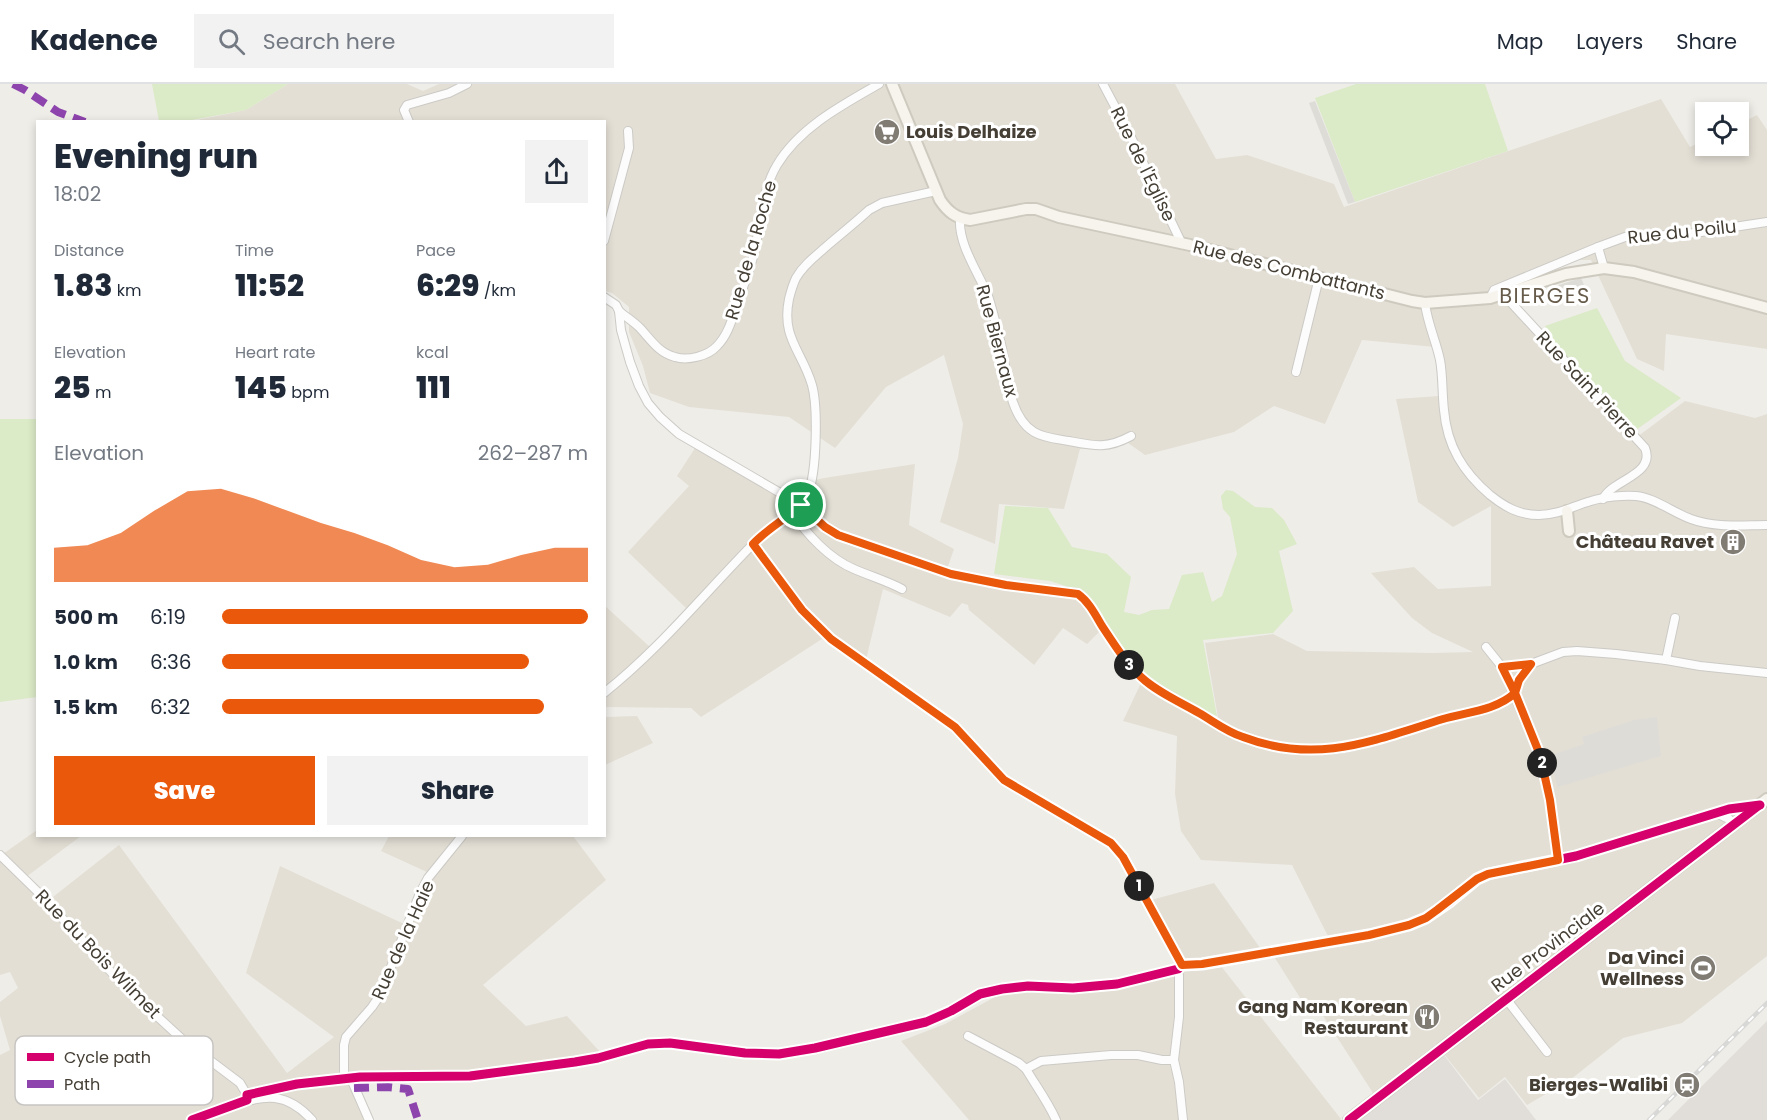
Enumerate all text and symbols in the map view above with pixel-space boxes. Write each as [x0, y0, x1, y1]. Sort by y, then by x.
search box [194, 14, 614, 68]
text: Kadence [30, 21, 158, 60]
icon: search [215, 25, 248, 58]
text: Search here [263, 26, 395, 57]
text: Map [1497, 27, 1543, 56]
text: Layers [1576, 27, 1643, 56]
text: Share [1676, 27, 1737, 56]
street label: Rue de l'Eglise [1105, 102, 1182, 225]
map controls [1695, 102, 1749, 156]
button: locate [1695, 102, 1749, 156]
supermarket icon: Louis Delhaize [872, 117, 902, 147]
place label: Louis Delhaize [906, 119, 1037, 144]
text: Evening run [54, 133, 258, 180]
button: share [525, 140, 588, 203]
street label: Rue de la Roche [719, 177, 782, 323]
text: 18:02 [54, 180, 101, 208]
street label: Rue du Poilu [1626, 213, 1738, 250]
street label: Rue des Combattants [1191, 234, 1388, 305]
text: Distance [54, 239, 124, 262]
text: Time [235, 239, 274, 262]
text: Pace [416, 239, 456, 262]
text: 1.83 [54, 264, 113, 307]
text: 11:52 [235, 264, 304, 307]
text: 6:29 [416, 264, 479, 307]
text: km [113, 279, 142, 302]
text: /km [479, 279, 516, 302]
district label: BIERGES [1499, 281, 1591, 310]
street label: Rue Biernaux [970, 282, 1025, 400]
street label: Rue Saint Pierre [1531, 325, 1644, 444]
text: Elevation [54, 341, 126, 364]
text: Heart rate [235, 341, 315, 364]
text: kcal [416, 341, 449, 364]
text: 25 [54, 366, 91, 409]
text: 145 [235, 366, 287, 409]
text: 111 [416, 366, 451, 409]
text: m [91, 381, 112, 404]
text: bpm [287, 381, 329, 404]
text: Elevation [54, 439, 144, 467]
text: 262–287 m [478, 439, 588, 467]
pin [775, 479, 826, 530]
icon: arrive [784, 488, 817, 521]
building icon: Château Ravet [1718, 527, 1748, 557]
place label: Château Ravet [1576, 529, 1714, 554]
text: 500 m [54, 603, 119, 631]
text: 6:19 [150, 603, 186, 631]
text: 1.0 km [54, 648, 118, 676]
text: 6:36 [150, 648, 191, 676]
pin: 3 [1114, 650, 1144, 680]
text: 3 [1124, 653, 1134, 676]
text: 1.5 km [54, 693, 118, 721]
text: 6:32 [150, 693, 190, 721]
pin: 2 [1527, 748, 1557, 778]
text: 2 [1537, 751, 1547, 774]
button: Save [54, 756, 315, 825]
button: Share [327, 756, 588, 825]
pin: 1 [1124, 871, 1154, 901]
text: 1 [1136, 874, 1142, 897]
street label: Rue de la Haie [365, 876, 440, 1003]
street label: Rue du Bois Wilmet [30, 884, 167, 1024]
street label: Rue Provinciale [1486, 896, 1610, 998]
place label: Da Vinci Wellness [1600, 945, 1684, 991]
sports icon: Da Vinci Wellness [1688, 953, 1718, 983]
place label: Gang Nam Korean Restaurant [1238, 994, 1408, 1040]
restaurant icon: Gang Nam Korean Restaurant [1412, 1002, 1442, 1032]
legend [15, 1036, 213, 1105]
text: Cycle path [64, 1046, 151, 1069]
station icon: Bierges-Walibi [1672, 1070, 1702, 1100]
place label: Bierges-Walibi [1529, 1072, 1668, 1097]
text: Path [64, 1073, 100, 1096]

